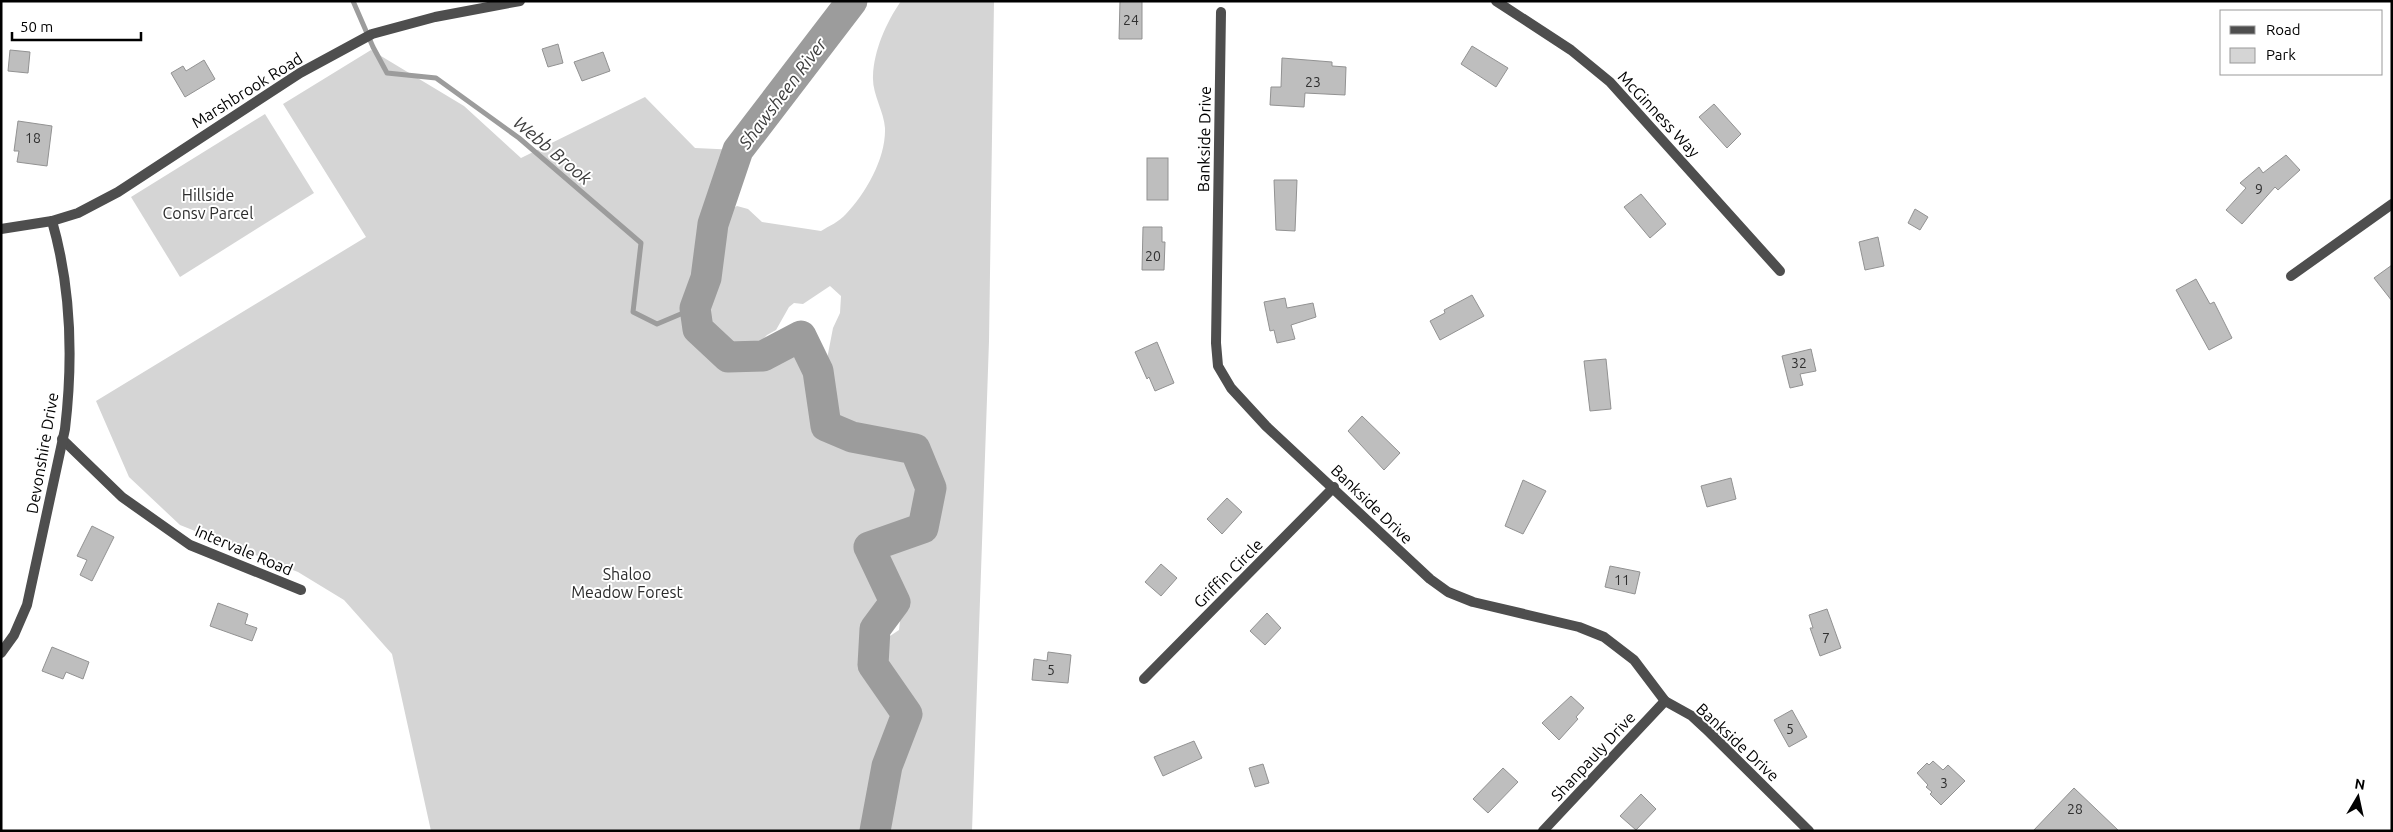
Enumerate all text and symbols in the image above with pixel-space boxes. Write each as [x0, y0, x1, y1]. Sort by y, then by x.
scale bar [12, 10, 141, 42]
legend [2220, 10, 2383, 75]
house number: 24 [1123, 12, 1139, 28]
text: 50 m [20, 18, 53, 35]
text: Road [2266, 21, 2301, 38]
water label: Shawsheen River [733, 33, 831, 153]
text: Park [2266, 46, 2296, 63]
street label: Marshbrook Road [188, 49, 306, 131]
street label: McGinness Way [1615, 67, 1704, 161]
house number: 23 [1305, 74, 1321, 90]
street label: Bankside Drive [1194, 86, 1214, 192]
water label: Webb Brook [510, 112, 597, 189]
house number: 18 [25, 130, 41, 146]
house number: 9 [2255, 181, 2263, 197]
park label: Hillside Consv Parcel [163, 186, 253, 222]
house number: 20 [1145, 248, 1161, 264]
house number: 32 [1791, 355, 1807, 371]
street label: Devonshire Drive [22, 391, 62, 515]
street label: Bankside Drive [1328, 461, 1416, 547]
street label: Intervale Road [192, 521, 296, 579]
street label: Griffin Circle [1190, 535, 1266, 611]
park label: Shaloo Meadow Forest [571, 565, 684, 601]
house number: 11 [1614, 572, 1630, 588]
house number: 7 [1822, 630, 1830, 646]
house number: 5 [1047, 662, 1055, 678]
street label: Bankside Drive [1693, 699, 1783, 785]
street label: Shanpauly Drive [1547, 708, 1639, 804]
house number: 5 [1786, 721, 1794, 737]
north arrow [2333, 772, 2383, 822]
house number: 3 [1940, 775, 1948, 791]
text: N [2354, 775, 2366, 793]
house number: 28 [2067, 801, 2083, 817]

